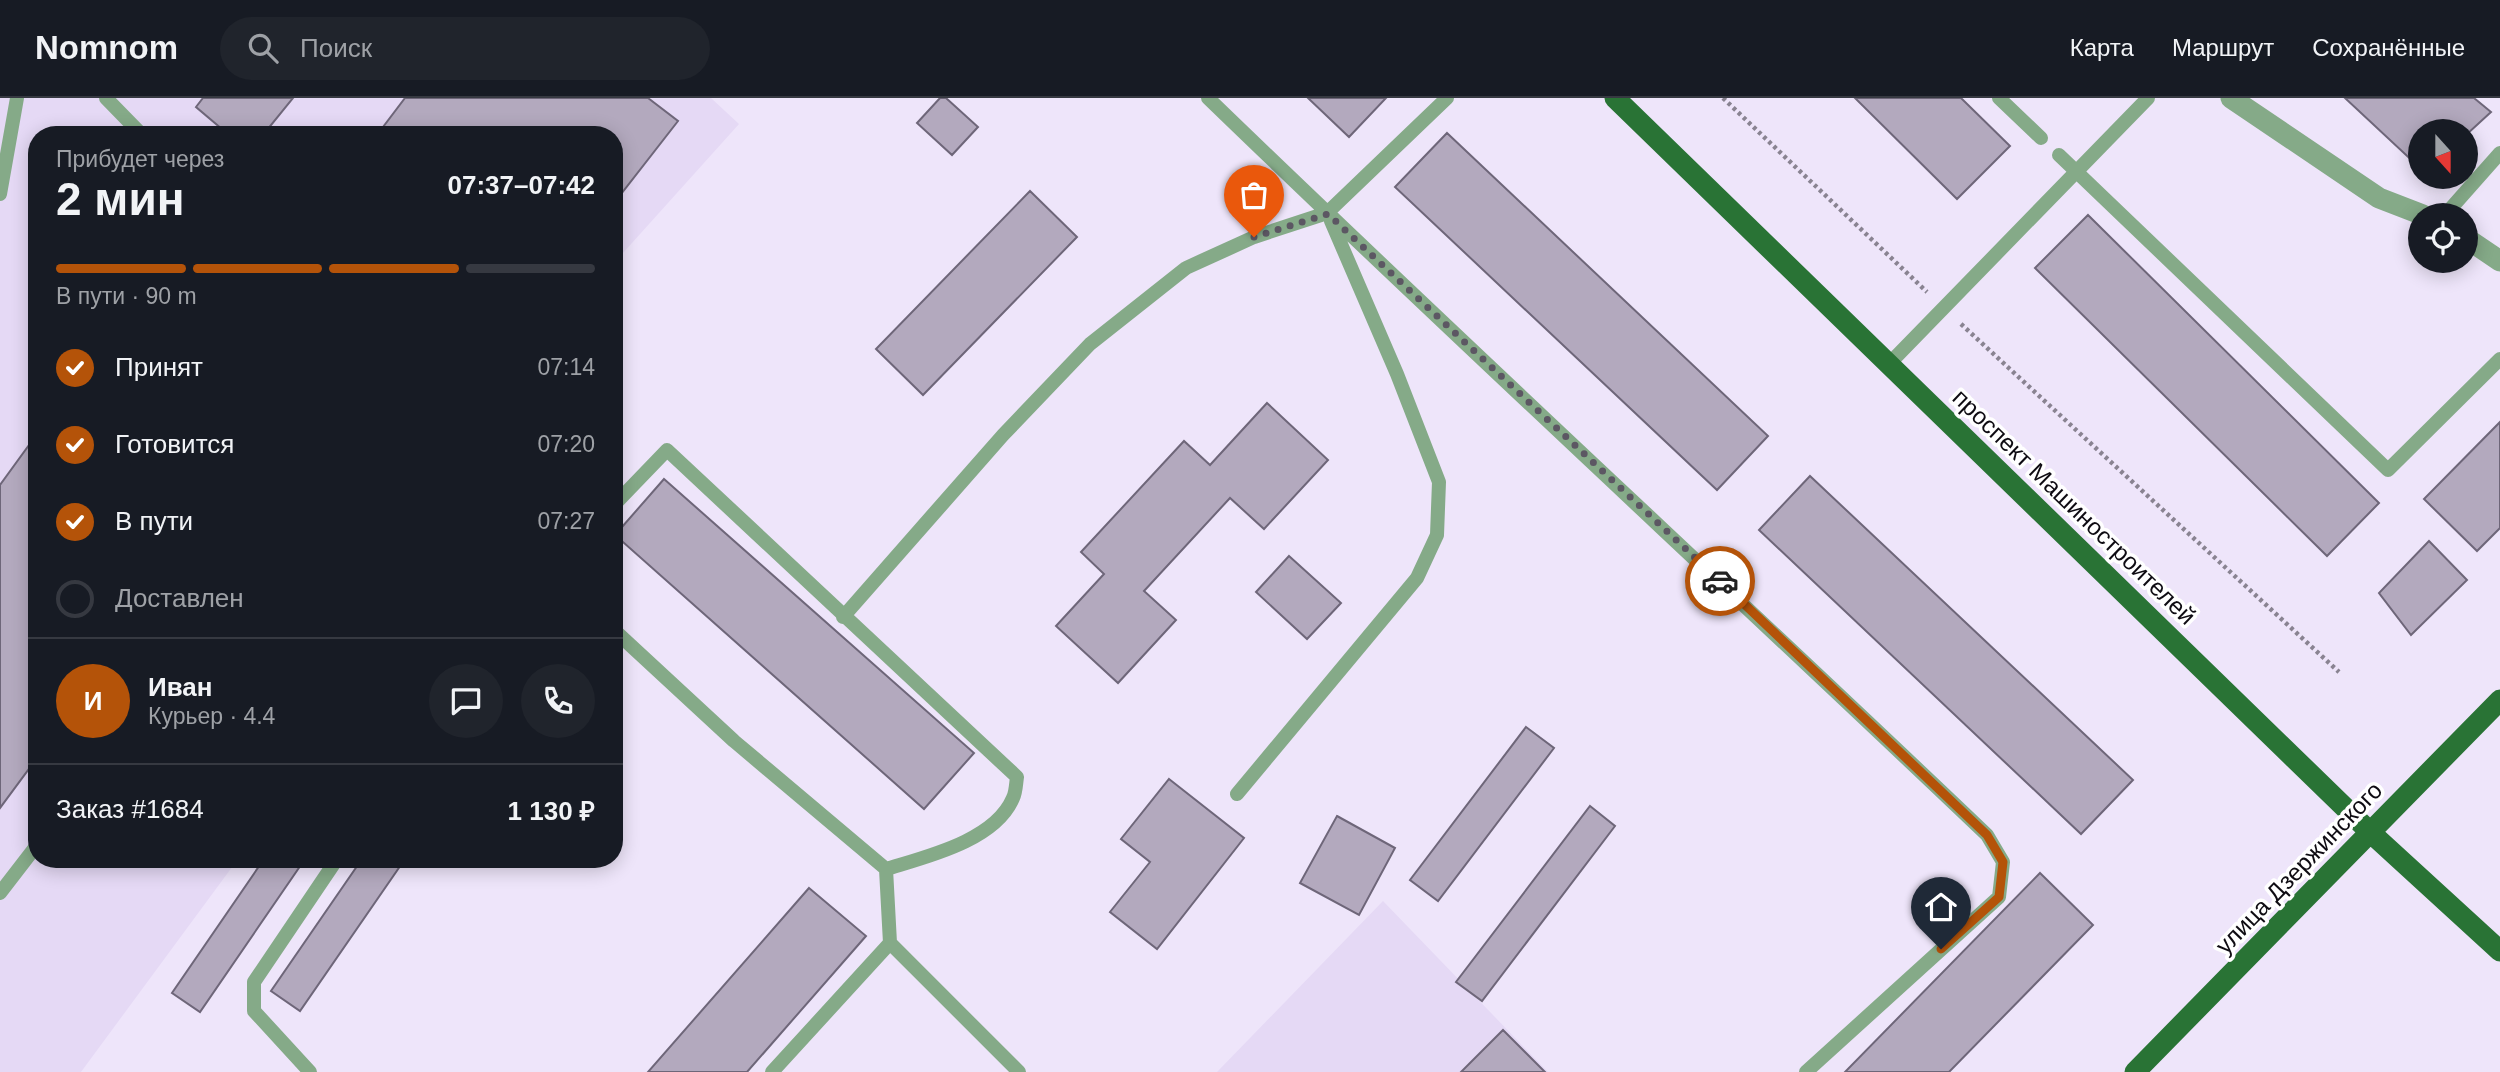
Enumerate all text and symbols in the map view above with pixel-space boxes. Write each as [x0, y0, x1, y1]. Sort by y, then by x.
search box [220, 17, 710, 80]
text: Nomnom [35, 29, 178, 66]
icon: search [244, 29, 282, 67]
text: Поиск [300, 33, 372, 63]
text: Карта [2070, 34, 2134, 61]
text: Маршрут [2172, 34, 2274, 61]
text: Сохранённые [2312, 34, 2465, 61]
north arrow [2408, 119, 2478, 189]
map controls [2408, 119, 2478, 273]
text: Прибудет через [56, 146, 224, 172]
pin [1224, 165, 1284, 237]
text: 07:37–07:42 [448, 170, 595, 200]
text: 2 мин [56, 173, 184, 225]
icon: bag [1235, 176, 1273, 214]
button: locate [2408, 203, 2478, 273]
text: В пути · 90 m [56, 283, 197, 309]
icon: check [56, 349, 94, 387]
text: Принят [115, 352, 203, 382]
text: 07:14 [537, 354, 595, 380]
street label: проспект Машиностроителей [1948, 384, 2201, 630]
icon: check [56, 426, 94, 464]
text: Готовится [115, 429, 234, 459]
text: 07:20 [537, 431, 595, 457]
icon: check [56, 503, 94, 541]
text: В пути [115, 506, 193, 536]
text: 07:27 [537, 508, 595, 534]
courier [1685, 546, 1755, 616]
icon: car [1701, 562, 1739, 600]
text: Доставлен [115, 583, 244, 613]
button: chat [429, 664, 503, 738]
button: phone [521, 664, 595, 738]
text: Иван [148, 672, 213, 702]
text: И [84, 686, 102, 716]
text: Курьер · 4.4 [148, 703, 275, 729]
street label: улица Дзержинского [2210, 776, 2387, 959]
text: Заказ #1684 [56, 794, 204, 824]
text: 1 130 ₽ [508, 796, 595, 826]
pin [1911, 877, 1971, 949]
icon: home [1922, 888, 1960, 926]

